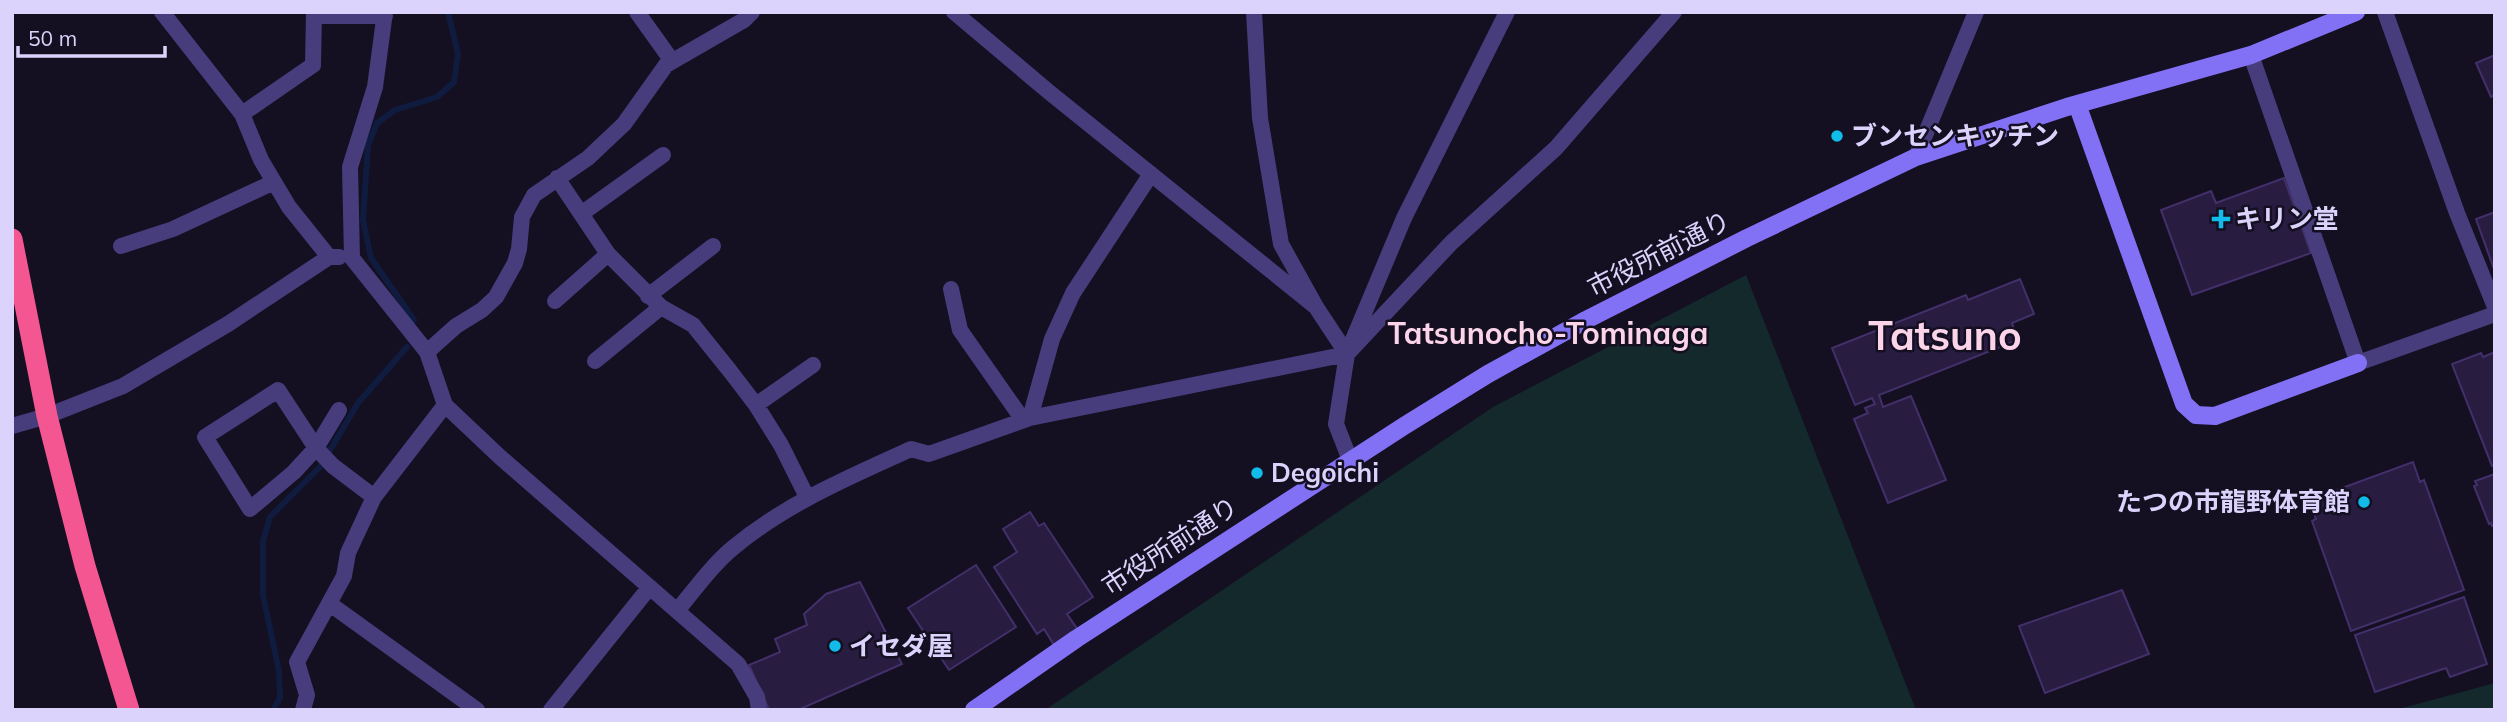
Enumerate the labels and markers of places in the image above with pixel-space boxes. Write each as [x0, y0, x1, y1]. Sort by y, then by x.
place label: ブンセンキッチン [1851, 119, 2059, 152]
marker: ブンセンキッチン [1829, 128, 1845, 144]
place label: キリン堂 [2235, 202, 2339, 235]
marker: キリン堂 [2213, 211, 2229, 227]
place label: Degoichi [1271, 456, 1379, 489]
marker: Degoichi [1249, 465, 1265, 481]
place label: たつの市龍野体育館 [2116, 485, 2350, 518]
marker: たつの市龍野体育館 [2356, 494, 2372, 510]
place label: イセダ屋 [849, 629, 953, 662]
marker: イセダ屋 [827, 638, 843, 654]

